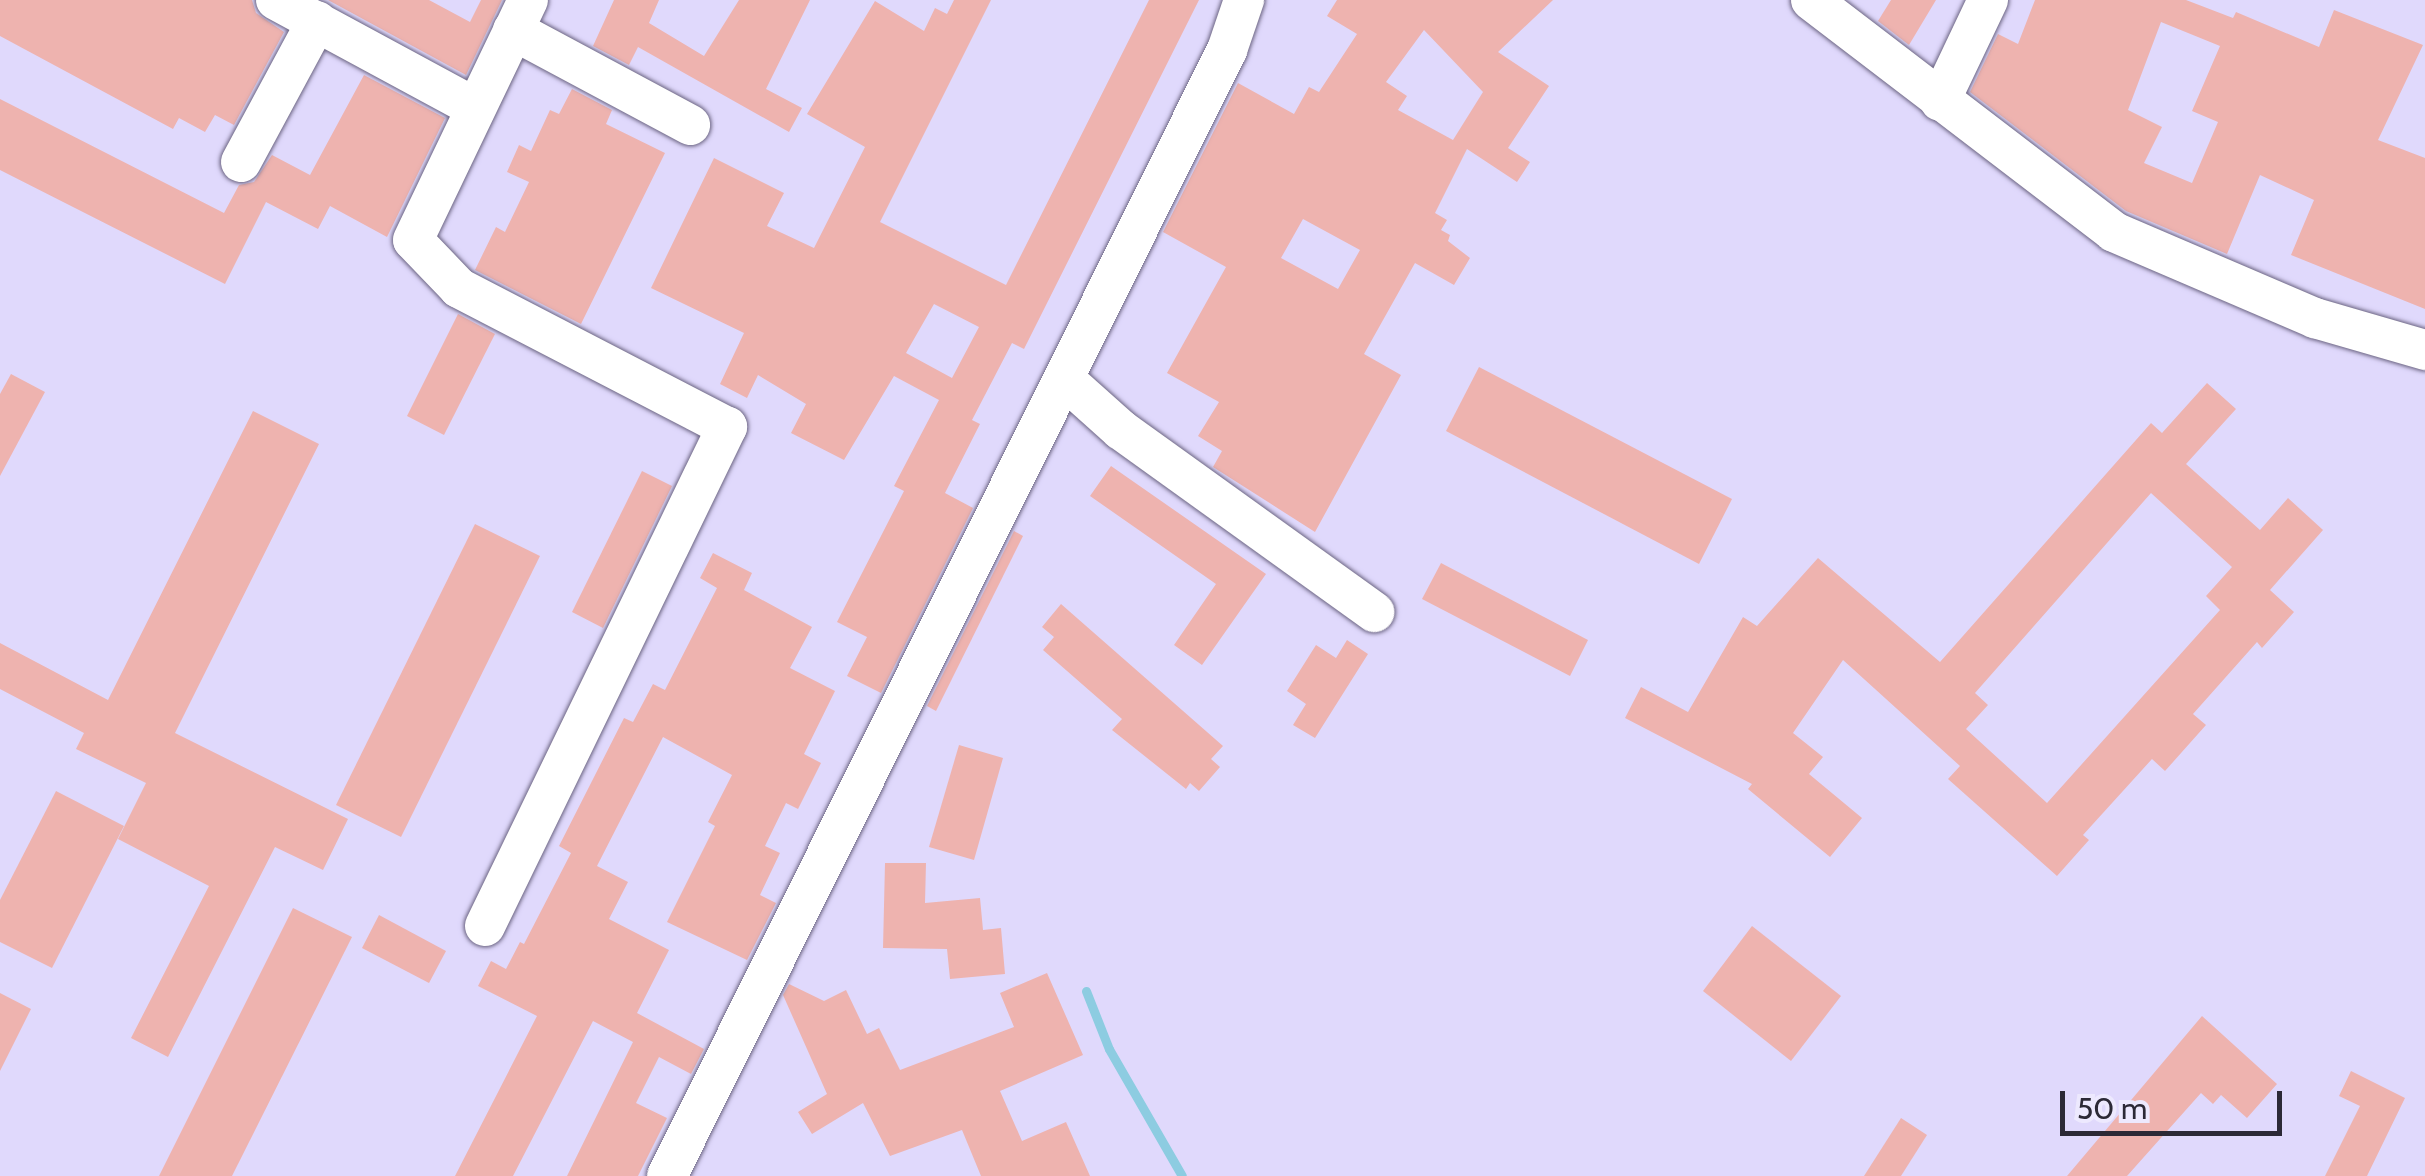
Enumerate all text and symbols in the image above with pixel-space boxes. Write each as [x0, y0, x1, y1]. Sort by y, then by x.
scale bar [2065, 1071, 2288, 1133]
text: 50 m [2077, 1090, 2147, 1127]

